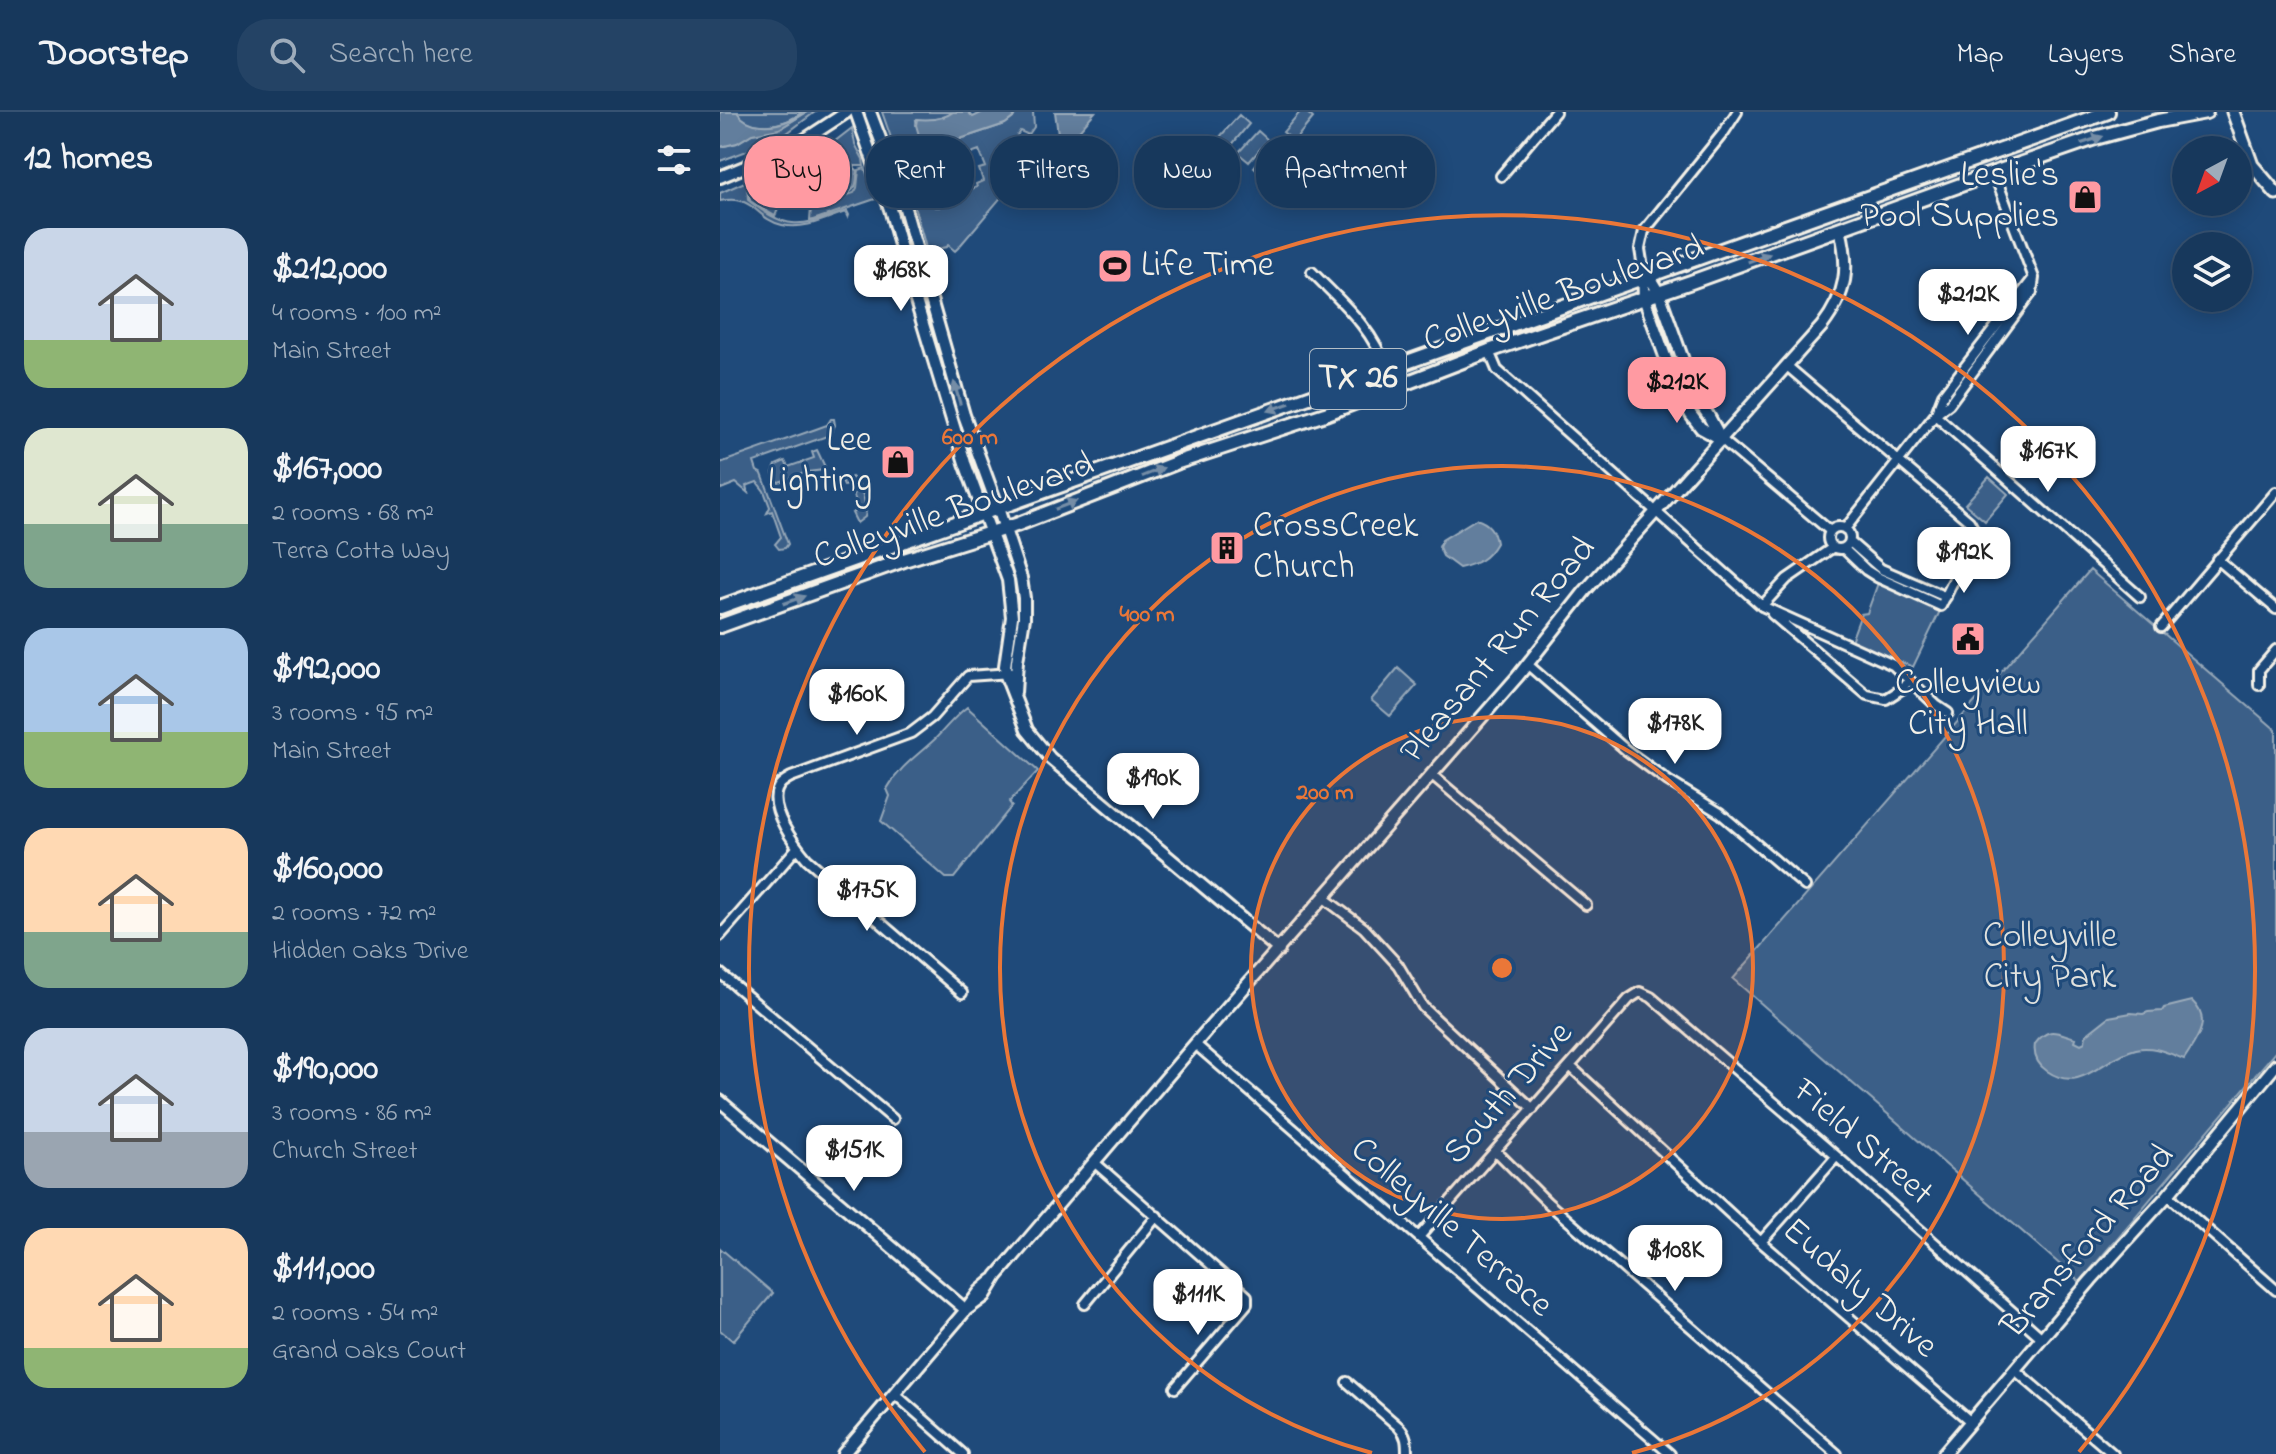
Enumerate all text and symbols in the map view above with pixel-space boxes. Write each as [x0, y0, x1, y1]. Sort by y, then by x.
search box [237, 19, 797, 91]
text: Doorstep [40, 27, 189, 83]
icon: search [265, 33, 309, 77]
text: Search here [329, 33, 473, 77]
text: Map [1956, 35, 2004, 76]
text: Layers [2048, 35, 2124, 76]
text: Share [2168, 35, 2236, 76]
one-way arrow [2080, 133, 2104, 146]
text: 12 homes [24, 135, 153, 185]
chip: Buy [744, 136, 850, 208]
chip: Rent [866, 136, 974, 208]
chip: Filters [990, 136, 1118, 208]
chip: New [1134, 136, 1240, 208]
chip: Apartment [1256, 136, 1435, 208]
north arrow [2172, 136, 2252, 216]
map controls [2172, 136, 2252, 312]
icon: filters [652, 138, 696, 182]
place label: Leslie's Pool Supplies [1860, 150, 2059, 244]
shop icon: Leslie's Pool Supplies [2066, 178, 2104, 216]
street label: Colleyville Boulevard [1417, 222, 1711, 368]
button: layers [2172, 232, 2252, 312]
place label: Life Time [1141, 240, 1275, 293]
text: $212,000 [272, 245, 387, 295]
pin: $168K [845, 245, 957, 313]
sports icon: Life Time [1096, 247, 1134, 285]
one-way arrow [1748, 251, 1772, 264]
text: $168K [872, 252, 930, 290]
icon: home [88, 260, 184, 356]
pin: $212K [1912, 269, 2024, 337]
text: $212K [1937, 276, 1999, 314]
text: 4 rooms · 100 m² [272, 295, 441, 333]
text: Main Street [272, 333, 391, 371]
road number: TX 26 [1310, 349, 1406, 409]
pin: $212K [1621, 357, 1733, 425]
text: $212K [1646, 364, 1708, 402]
one-way arrow [951, 381, 963, 406]
one-way arrow [1267, 402, 1291, 414]
place label: Lee Lighting [768, 415, 873, 509]
text: 600 m [942, 421, 998, 456]
pin: $167K [1992, 426, 2104, 494]
text: $167K [2019, 433, 2077, 471]
street label: Colleyville Boulevard [807, 439, 1101, 585]
shop icon: Lee Lighting [879, 443, 917, 481]
text: $167,000 [272, 445, 382, 495]
icon: home [88, 460, 184, 556]
one-way arrow [1141, 465, 1165, 478]
text: 2 rooms · 68 m² [272, 495, 434, 533]
one-way arrow [1054, 499, 1078, 512]
place label: CrossCreek Church [1253, 501, 1418, 595]
street label: Pleasant Run Road [1388, 526, 1610, 776]
pin: $192K [1908, 527, 2020, 595]
building icon: CrossCreek Church [1208, 529, 1246, 567]
text: Terra Cotta Way [272, 533, 450, 571]
text: $192K [1935, 534, 1993, 572]
one-way arrow [782, 594, 806, 606]
text: 400 m [1119, 598, 1175, 633]
public building icon: Colleyview City Hall [1949, 620, 1987, 658]
text: $192,000 [272, 645, 380, 695]
place label: Colleyview City Hall [1895, 658, 2041, 752]
icon: home [88, 660, 184, 756]
pin: $160K [801, 669, 913, 737]
text: $160K [827, 676, 887, 714]
text: 3 rooms · 95 m² [272, 695, 433, 733]
pin: $178K [1619, 698, 1731, 766]
text: $178K [1646, 705, 1704, 743]
text: Main Street [272, 733, 391, 771]
pin: $190K [1097, 753, 1209, 821]
text: $190K [1125, 760, 1181, 798]
text: 200 m [1295, 776, 1354, 811]
text: $160,000 [272, 845, 383, 895]
icon: home [88, 860, 184, 956]
pin: $175K [811, 865, 923, 933]
text: $175K [836, 872, 898, 910]
text: 2 rooms · 72 m² [272, 895, 437, 933]
park label: Colleyville City Park [1983, 911, 2118, 1005]
text: Hidden Oaks Drive [272, 933, 469, 971]
centre of rings [1488, 954, 1516, 982]
street label: South Drive [1431, 1010, 1587, 1178]
text: $190,000 [272, 1045, 378, 1095]
icon: home [88, 1060, 184, 1156]
street label: Field Street [1779, 1066, 1944, 1219]
text: 3 rooms · 86 m² [272, 1095, 432, 1133]
pin: $151K [798, 1125, 910, 1193]
street label: Colleyville Terrace [1338, 1125, 1565, 1332]
text: $151K [824, 1132, 884, 1170]
text: Church Street [272, 1133, 417, 1171]
street label: Bransford Road [1989, 1133, 2189, 1352]
street label: Eudaly Drive [1769, 1206, 1950, 1373]
pin: $108K [1619, 1225, 1731, 1293]
text: $108K [1646, 1232, 1704, 1270]
text: $111,000 [272, 1245, 375, 1295]
icon: home [88, 1260, 184, 1356]
pin: $111K [1142, 1269, 1254, 1337]
text: $111K [1171, 1276, 1225, 1314]
text: 2 rooms · 54 m² [272, 1295, 438, 1333]
text: Grand Oaks Court [272, 1333, 466, 1371]

